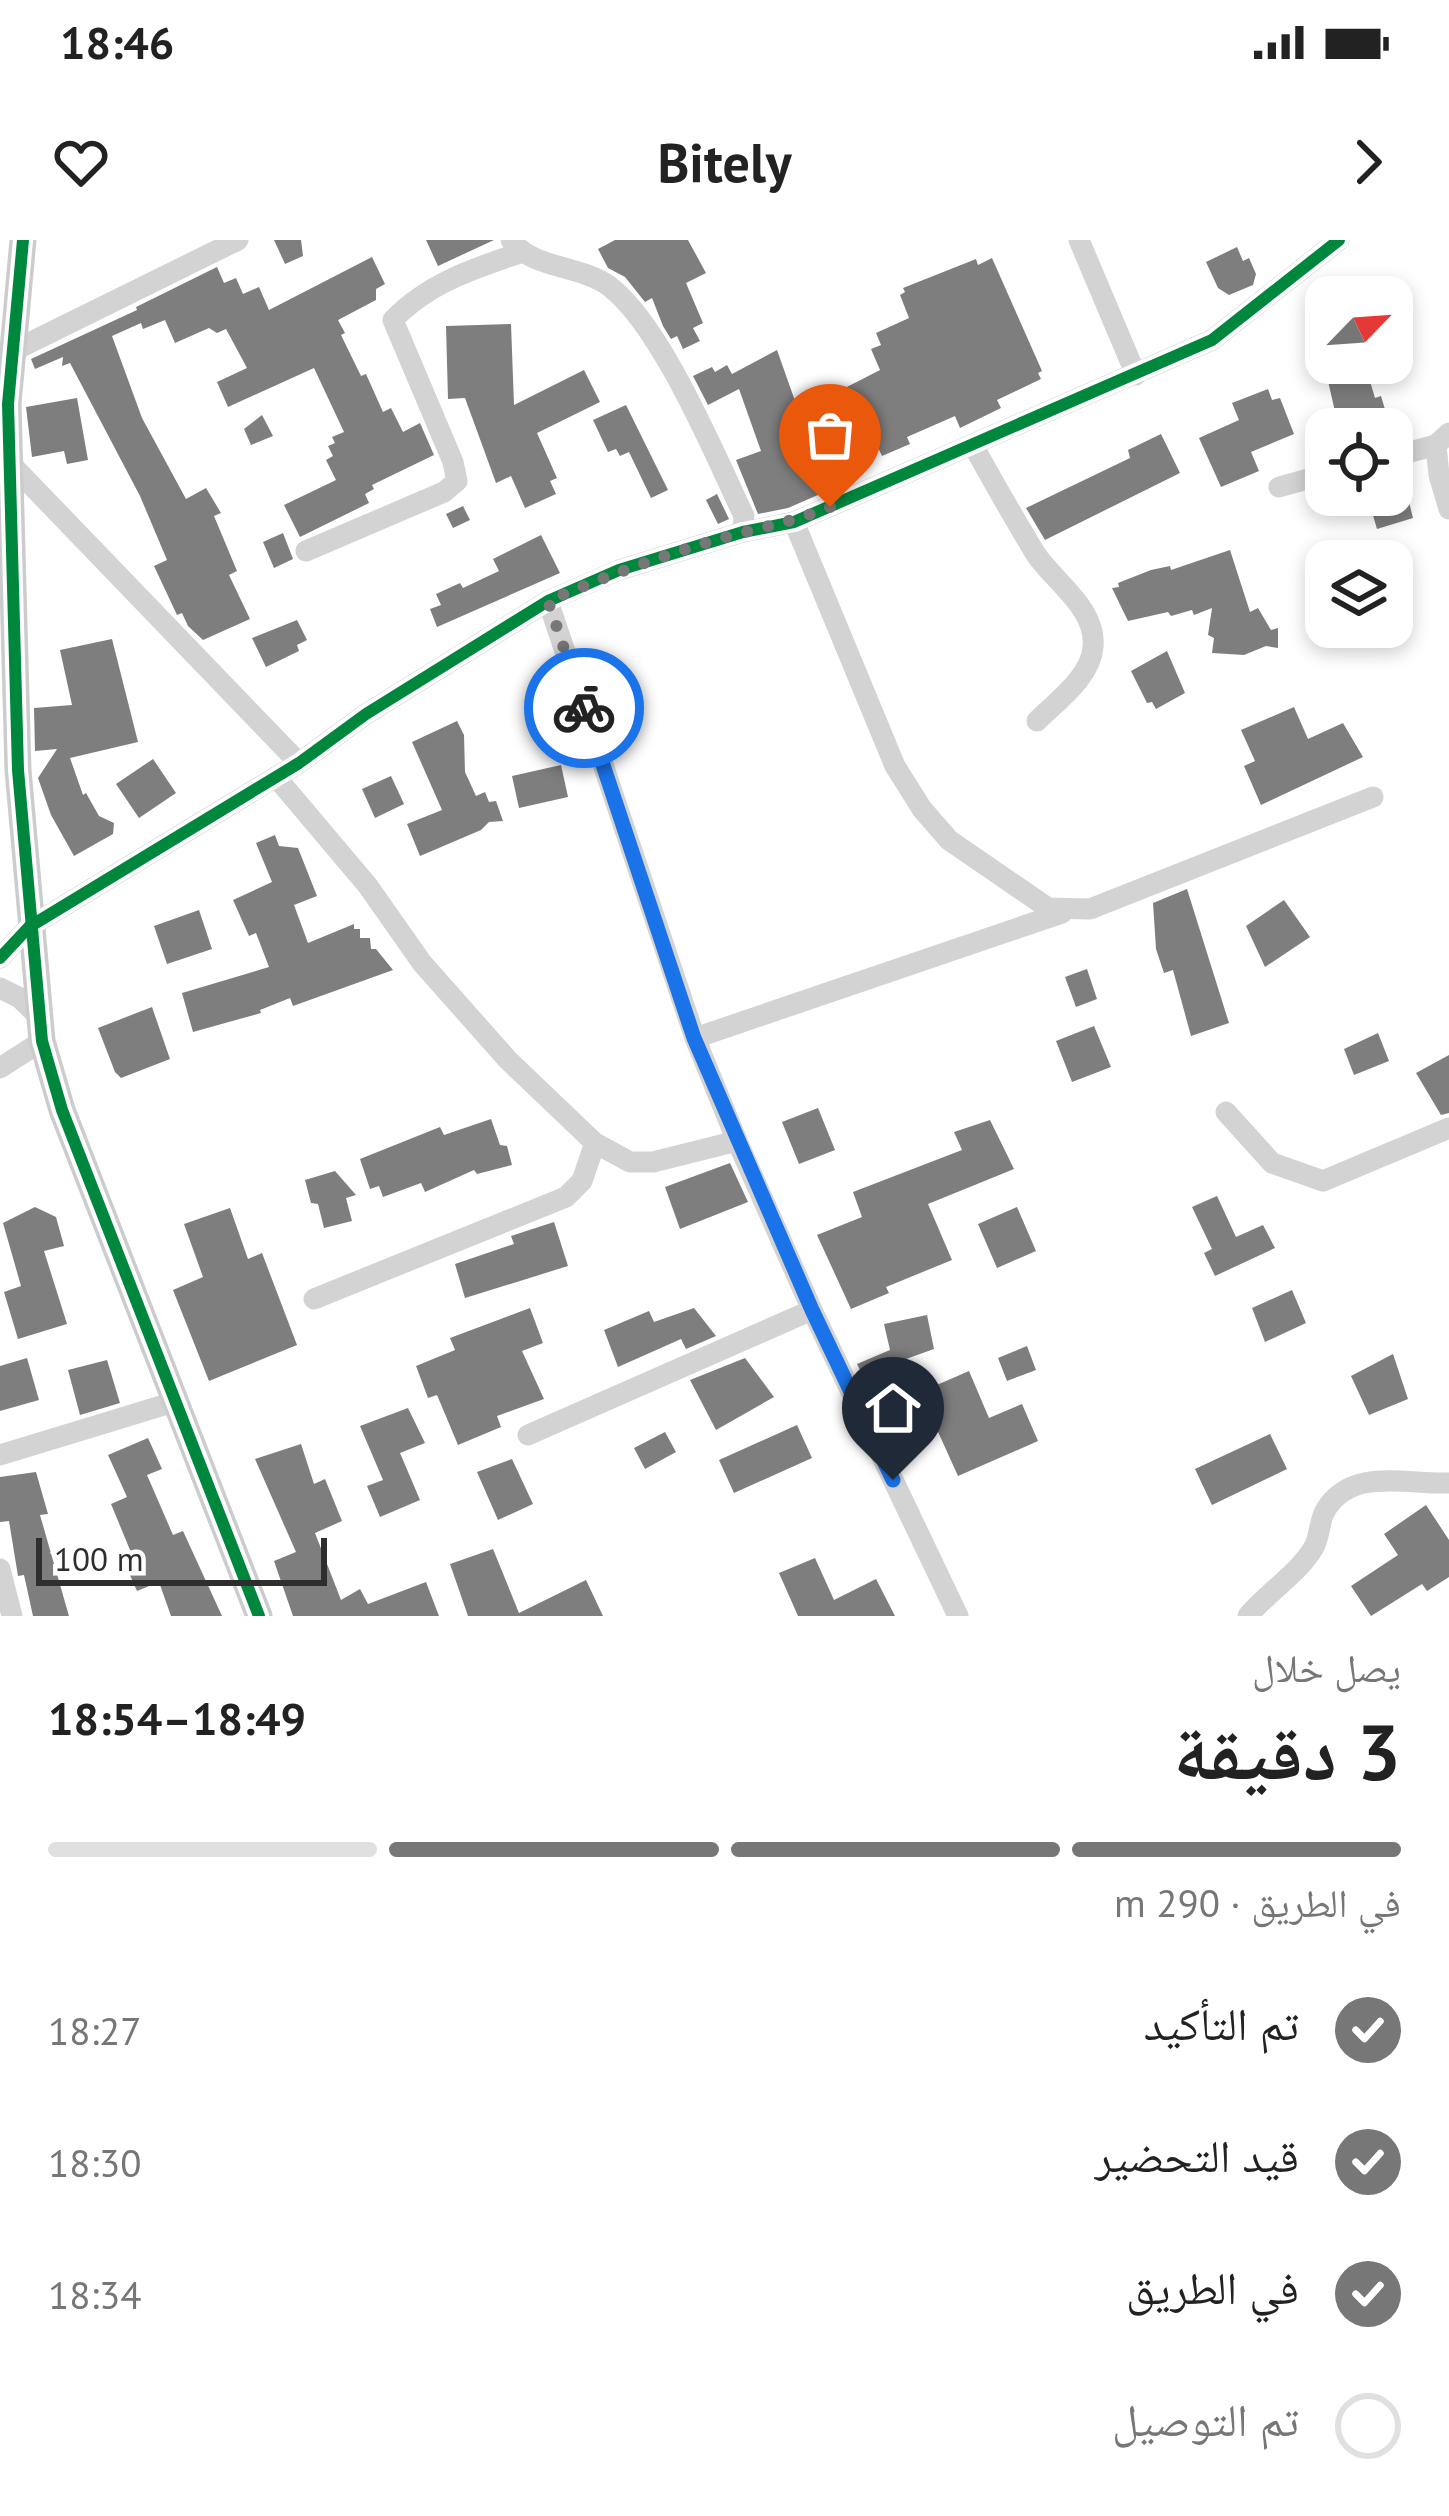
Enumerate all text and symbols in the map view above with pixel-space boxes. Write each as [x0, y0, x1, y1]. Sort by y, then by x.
text: 18:46 [60, 13, 174, 71]
text: Bitely [657, 127, 792, 197]
icon: heart [48, 129, 114, 195]
icon: forward [1335, 129, 1401, 195]
north arrow [1305, 276, 1413, 384]
map controls [1305, 276, 1413, 648]
pin [779, 384, 881, 507]
icon: bag [797, 402, 863, 468]
button: locate [1305, 408, 1413, 516]
button: layers [1305, 540, 1413, 648]
courier [524, 648, 644, 768]
icon: bike [551, 675, 617, 741]
pin [842, 1357, 944, 1480]
icon: home [860, 1375, 926, 1441]
scale bar [36, 1532, 327, 1585]
text: 100 m [54, 1537, 144, 1580]
text: يصل خلال [1252, 1642, 1401, 1693]
text: 18:49–18:54 [48, 1689, 306, 1747]
text: 3 دقيقة [1173, 1701, 1401, 1802]
text: في الطريق · 290 m [1114, 1877, 1401, 1928]
text: تم التأكيد [1144, 1994, 1299, 2052]
icon: check [1335, 1997, 1401, 2063]
text: 18:27 [48, 2005, 142, 2056]
text: قيد التحضير [1095, 2126, 1299, 2184]
icon: check [1335, 2129, 1401, 2195]
text: 18:30 [48, 2137, 142, 2188]
text: في الطريق [1126, 2258, 1299, 2316]
icon: check [1335, 2261, 1401, 2327]
text: 18:34 [48, 2269, 142, 2320]
text: تم التوصيل [1112, 2390, 1299, 2448]

